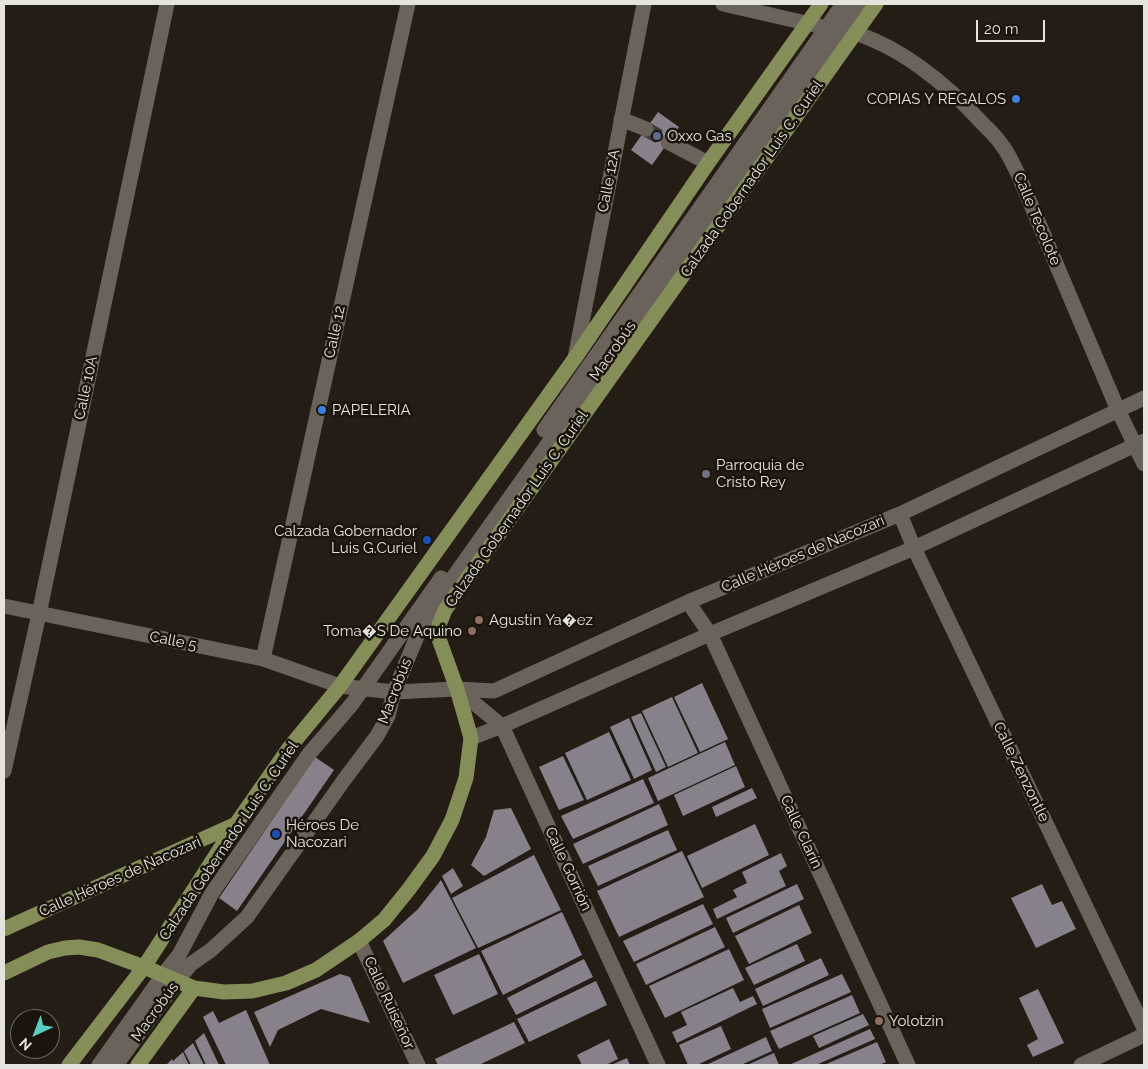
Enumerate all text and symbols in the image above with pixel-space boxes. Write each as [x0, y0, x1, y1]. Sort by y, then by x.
scale bar [978, 10, 1047, 42]
text: 20 m [984, 20, 1019, 38]
street label: Calzada Gobernador Luis C. Curiel [677, 77, 827, 281]
place label: COPIAS Y REGALOS [867, 90, 1006, 108]
marker: COPIAS Y REGALOS [1010, 93, 1022, 105]
place label: Oxxo Gas [667, 127, 732, 145]
marker: Oxxo Gas [651, 130, 663, 142]
street label: Calle 12A [594, 148, 624, 214]
street label: Calle Tecolote [1009, 170, 1065, 268]
street label: Calle 12 [321, 304, 349, 360]
street label: Macrobús [586, 318, 640, 384]
street label: Calle 10A [70, 354, 102, 422]
place label: PAPELERIA [332, 401, 411, 419]
marker: PAPELERIA [316, 404, 328, 416]
street label: Calzada Gobernador Luis C. Curiel [442, 407, 592, 611]
place label: Parroquia de Cristo Rey [716, 456, 804, 491]
marker: Parroquia de Cristo Rey [700, 468, 712, 480]
street label: Calle Héroes de Nacozari [719, 511, 887, 597]
place label: Calzada Gobernador Luis G.Curiel [274, 522, 417, 557]
marker: Calzada Gobernador Luis G.Curiel [421, 534, 433, 546]
place label: Agustin Ya�ez [489, 611, 593, 629]
marker: Agustin Ya�ez [473, 614, 485, 626]
place label: Toma�S De Aquino [323, 622, 462, 640]
marker: Toma�S De Aquino [466, 625, 478, 637]
street label: Calle 5 [148, 628, 198, 654]
street label: Macrobús [374, 656, 416, 726]
street label: Calle Zenzontle [989, 719, 1053, 825]
street label: Calzada Gobernador Luis C. Curiel [155, 738, 303, 944]
street label: Calle Clarín [776, 792, 826, 872]
place label: Héroes De Nacozari [286, 816, 359, 851]
street label: Calle Gorrión [541, 824, 595, 914]
marker: Héroes De Nacozari [270, 828, 282, 840]
street label: Calle Héroes de Nacozari [36, 833, 204, 921]
street label: Calle Ruiseñor [360, 954, 418, 1052]
street label: Macrobús [127, 979, 183, 1045]
north arrow [10, 1009, 60, 1059]
place label: Yolotzin [889, 1012, 944, 1030]
marker: Yolotzin [873, 1015, 885, 1027]
text: N [16, 1035, 35, 1054]

